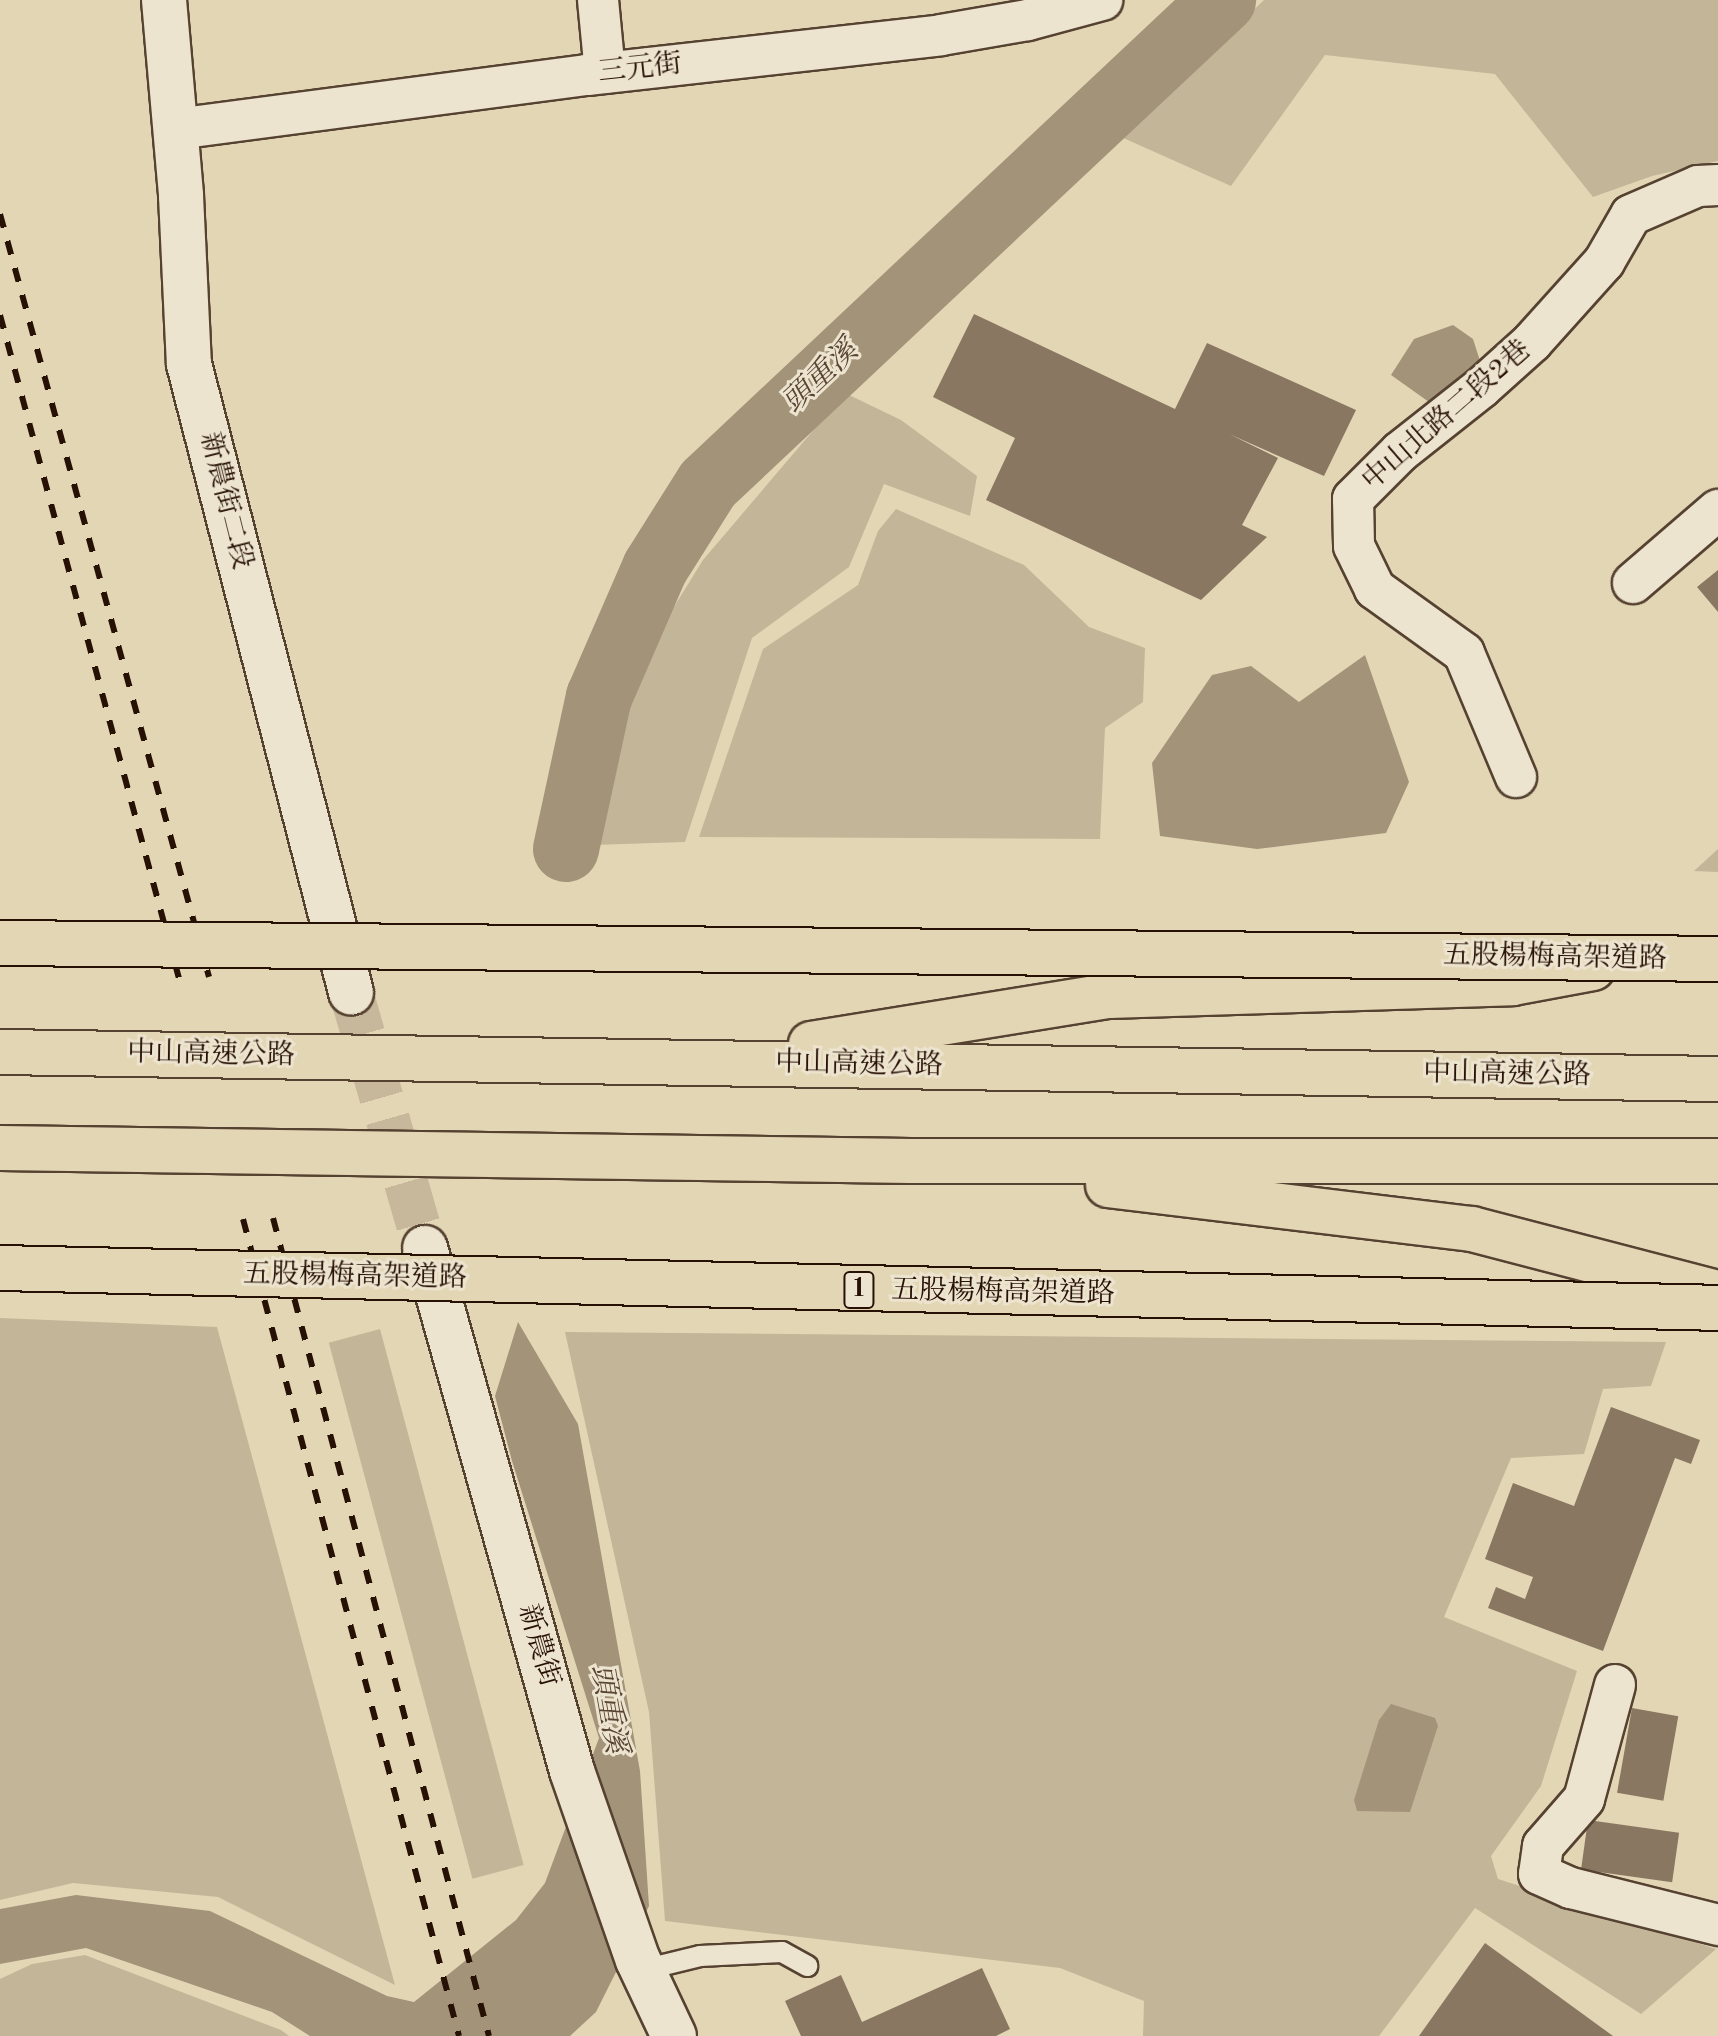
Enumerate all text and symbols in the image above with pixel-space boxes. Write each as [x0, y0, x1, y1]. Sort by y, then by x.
street label: 三元街 [596, 48, 684, 90]
water label: 頭重溪 [776, 333, 866, 421]
street label: 中山北路二段2巷 [1356, 334, 1538, 498]
street label: 新農街二段 [192, 429, 258, 573]
street label: 五股楊梅高架道路 [1443, 939, 1667, 977]
street label: 中山高速公路 [127, 1037, 295, 1073]
street label: 中山高速公路 [775, 1047, 943, 1083]
street label: 中山高速公路 [1423, 1057, 1591, 1093]
street label: 五股楊梅高架道路 [243, 1258, 467, 1296]
road number: 1 [843, 1268, 875, 1312]
street label: 五股楊梅高架道路 [891, 1274, 1115, 1312]
street label: 新農街 [510, 1601, 566, 1691]
water label: 頭重溪 [582, 1662, 634, 1756]

